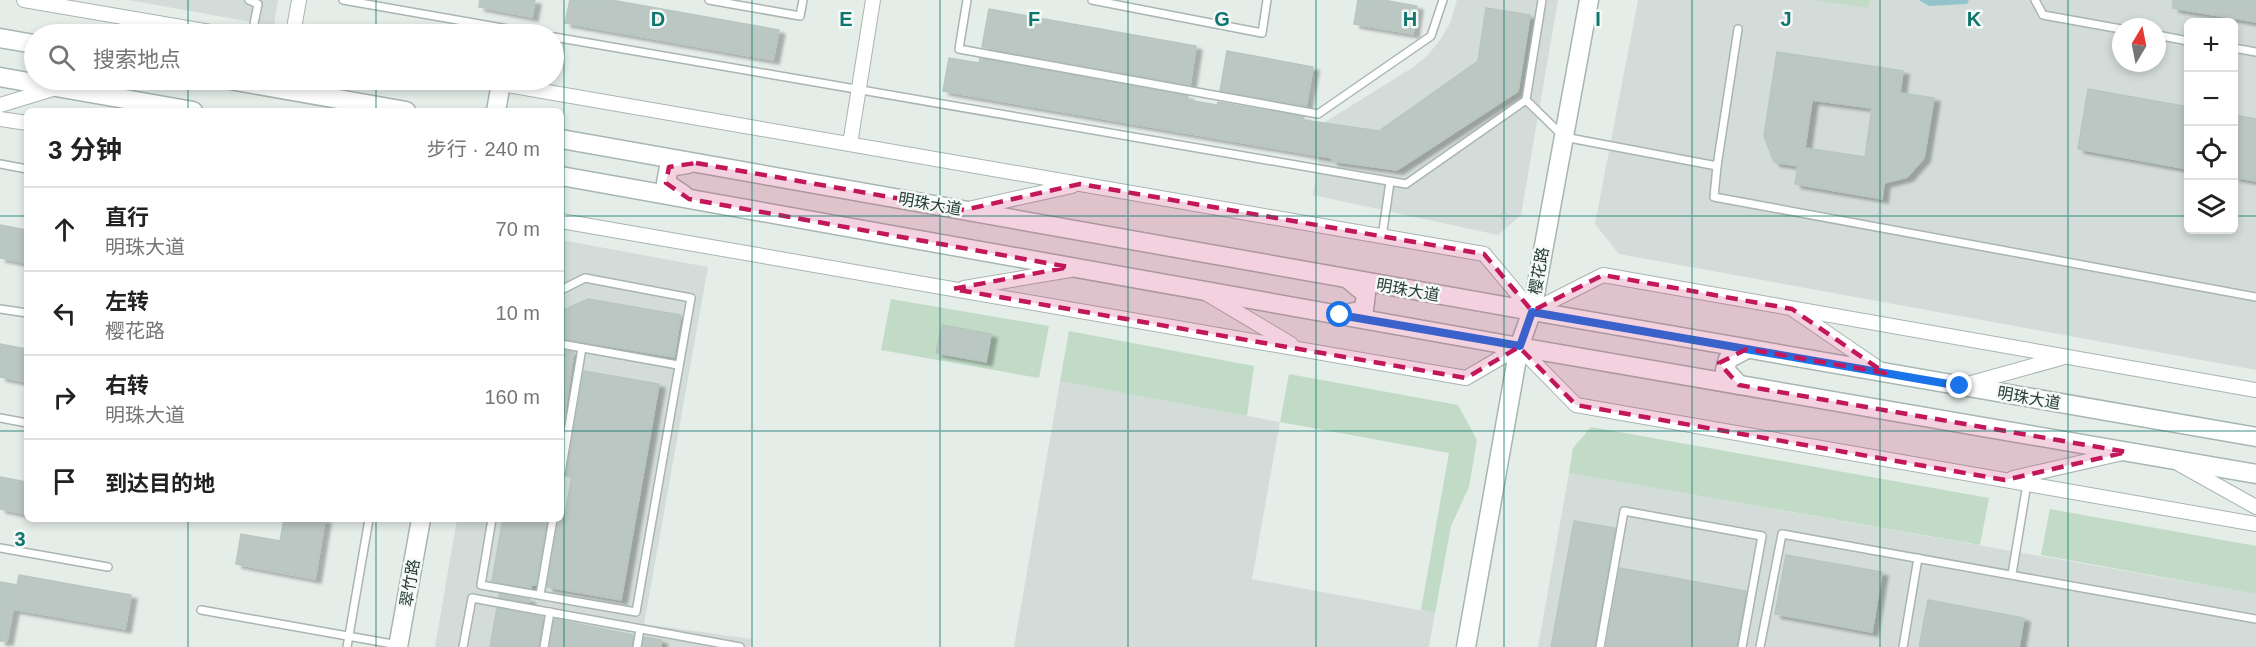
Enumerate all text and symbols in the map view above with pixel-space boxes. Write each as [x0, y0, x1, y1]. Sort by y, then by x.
text: D [651, 8, 665, 30]
text: E [839, 8, 853, 30]
text: F [1028, 8, 1040, 30]
text: G [1214, 8, 1230, 30]
text: H [1403, 8, 1417, 30]
text: I [1595, 8, 1601, 30]
text: J [1780, 8, 1792, 30]
text: K [1967, 8, 1982, 30]
north arrow [2112, 18, 2166, 72]
map controls [2184, 18, 2238, 234]
button: + [2184, 18, 2238, 72]
search box [24, 24, 564, 90]
icon: search [45, 41, 78, 74]
text: 搜索地点 [93, 47, 181, 72]
button: − [2184, 72, 2238, 126]
button: locate [2184, 126, 2238, 180]
text: 3 分钟 [48, 135, 122, 165]
text: 步行 · 240 m [427, 138, 540, 160]
button: layers [2184, 180, 2238, 234]
street label: 明珠大道 [897, 190, 963, 218]
text: 直行 [105, 205, 149, 230]
icon: ahead [48, 213, 81, 246]
text: 70 m [496, 218, 540, 240]
text: 明珠大道 [105, 236, 185, 258]
street label: 樱花路 [1526, 246, 1552, 296]
street label: 明珠大道 [1375, 276, 1441, 304]
text: 左转 [105, 289, 149, 314]
icon: left [48, 297, 81, 330]
route start [1326, 301, 1352, 327]
text: 10 m [496, 302, 540, 324]
text: 樱花路 [105, 320, 165, 342]
route end [1946, 372, 1972, 398]
text: 右转 [105, 373, 149, 398]
icon: right [48, 381, 81, 414]
street label: 明珠大道 [1996, 384, 2062, 412]
text: 160 m [484, 386, 540, 408]
text: 明珠大道 [105, 404, 185, 426]
icon: arrive [48, 465, 81, 498]
text: 到达目的地 [105, 471, 215, 496]
text: 3 [14, 528, 26, 550]
street label: 翠竹路 [397, 558, 423, 608]

